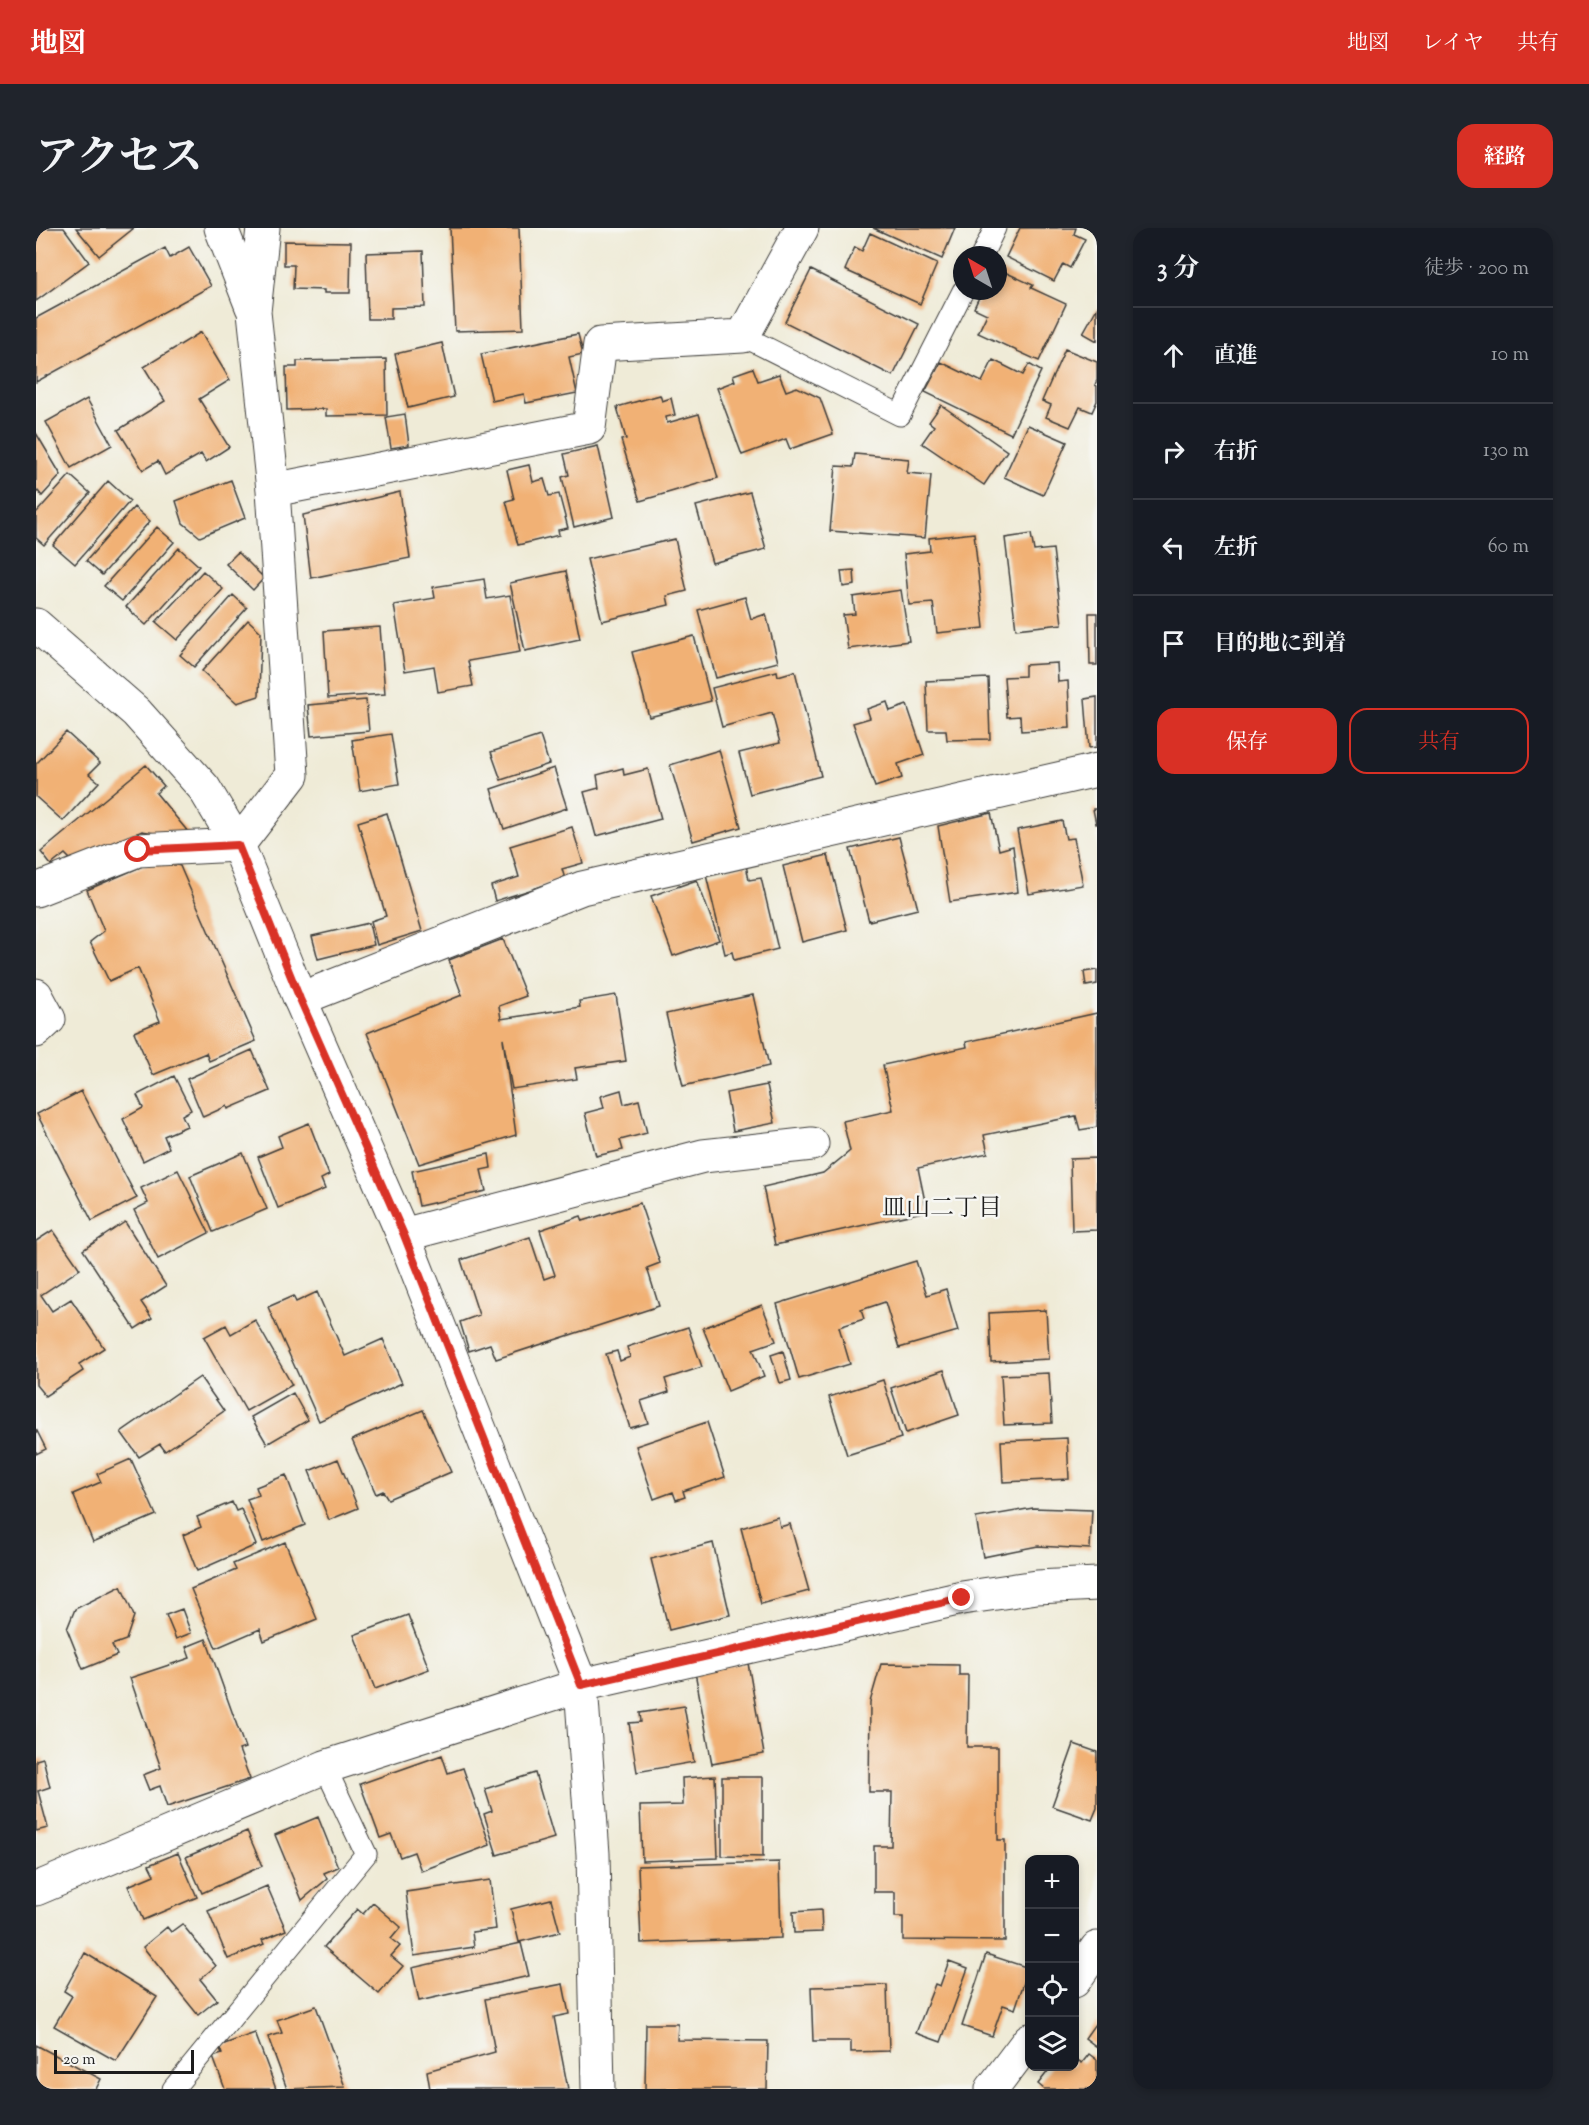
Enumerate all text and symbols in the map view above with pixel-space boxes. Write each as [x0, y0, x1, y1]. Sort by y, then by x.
text: 地図 [30, 25, 86, 65]
text: 地図 [1347, 29, 1389, 59]
text: レイヤ [1422, 29, 1484, 59]
text: 共有 [1517, 29, 1559, 59]
button: 経路 [1457, 124, 1553, 188]
text: アクセス [36, 130, 203, 190]
north arrow [953, 246, 1007, 300]
text: 3 分 [1157, 251, 1199, 288]
text: 徒歩 · 200 m [1424, 255, 1529, 284]
icon: ahead [1157, 339, 1190, 372]
text: 直進 [1214, 341, 1258, 373]
text: 10 m [1491, 341, 1529, 370]
icon: right [1157, 435, 1190, 468]
text: 右折 [1214, 437, 1258, 469]
text: 130 m [1483, 437, 1529, 466]
icon: left [1157, 531, 1190, 564]
text: 左折 [1214, 533, 1258, 565]
text: 60 m [1488, 533, 1529, 562]
icon: arrive [1157, 627, 1190, 660]
text: 目的地に到着 [1214, 629, 1346, 661]
button: 保存 [1157, 708, 1337, 774]
button: 共有 [1349, 708, 1529, 774]
route start [124, 836, 150, 862]
district label: 皿山二丁目 [882, 1192, 1002, 1226]
route end [948, 1584, 974, 1610]
map controls [1025, 1855, 1079, 2071]
button: + [1025, 1855, 1079, 1909]
button: − [1025, 1909, 1079, 1963]
button: locate [1025, 1963, 1079, 2017]
button: layers [1025, 2017, 1079, 2071]
scale bar [54, 2047, 194, 2074]
text: 20 m [63, 2049, 96, 2072]

